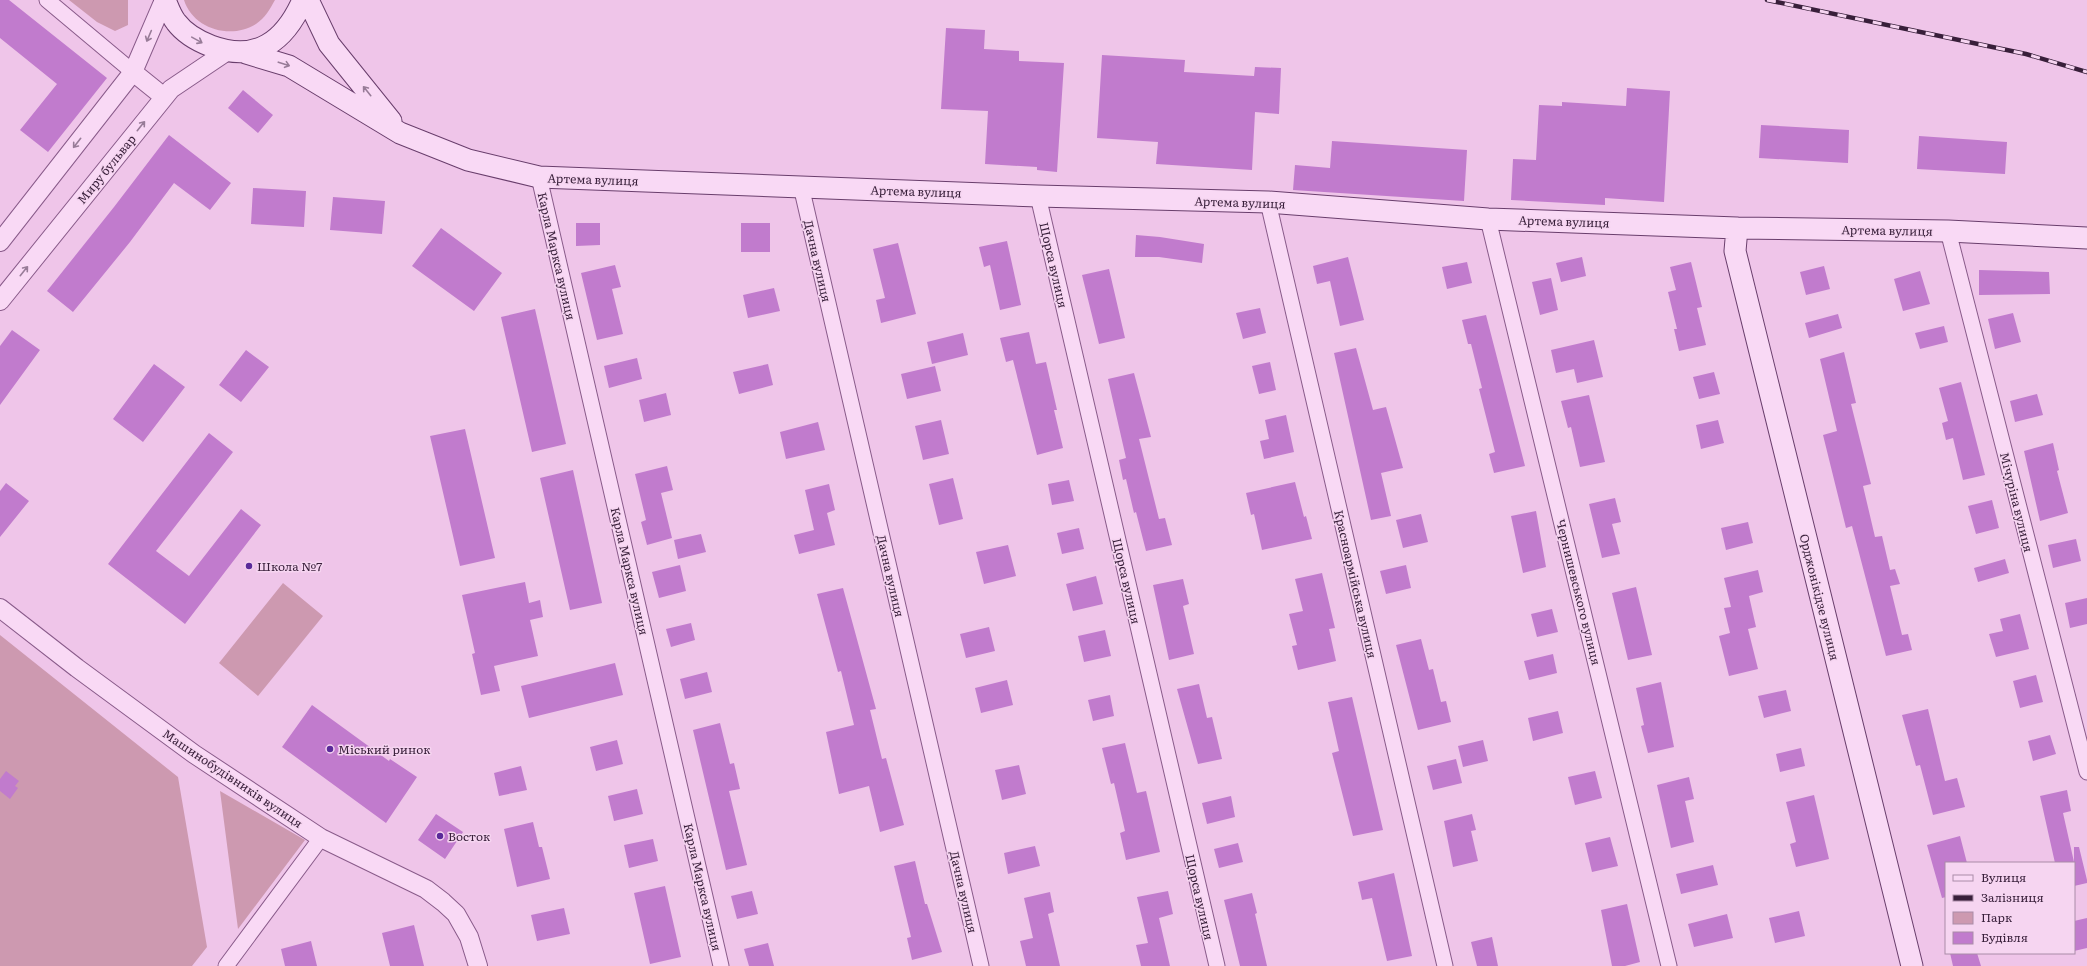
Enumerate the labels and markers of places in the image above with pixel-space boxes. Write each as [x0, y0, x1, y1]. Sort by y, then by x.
place label: Школа №7 [257, 557, 322, 575]
marker: Школа №7 [244, 561, 254, 571]
place label: Міський ринок [338, 740, 430, 758]
marker: Міський ринок [325, 744, 335, 754]
place label: Восток [448, 827, 490, 845]
marker: Восток [435, 831, 445, 841]

